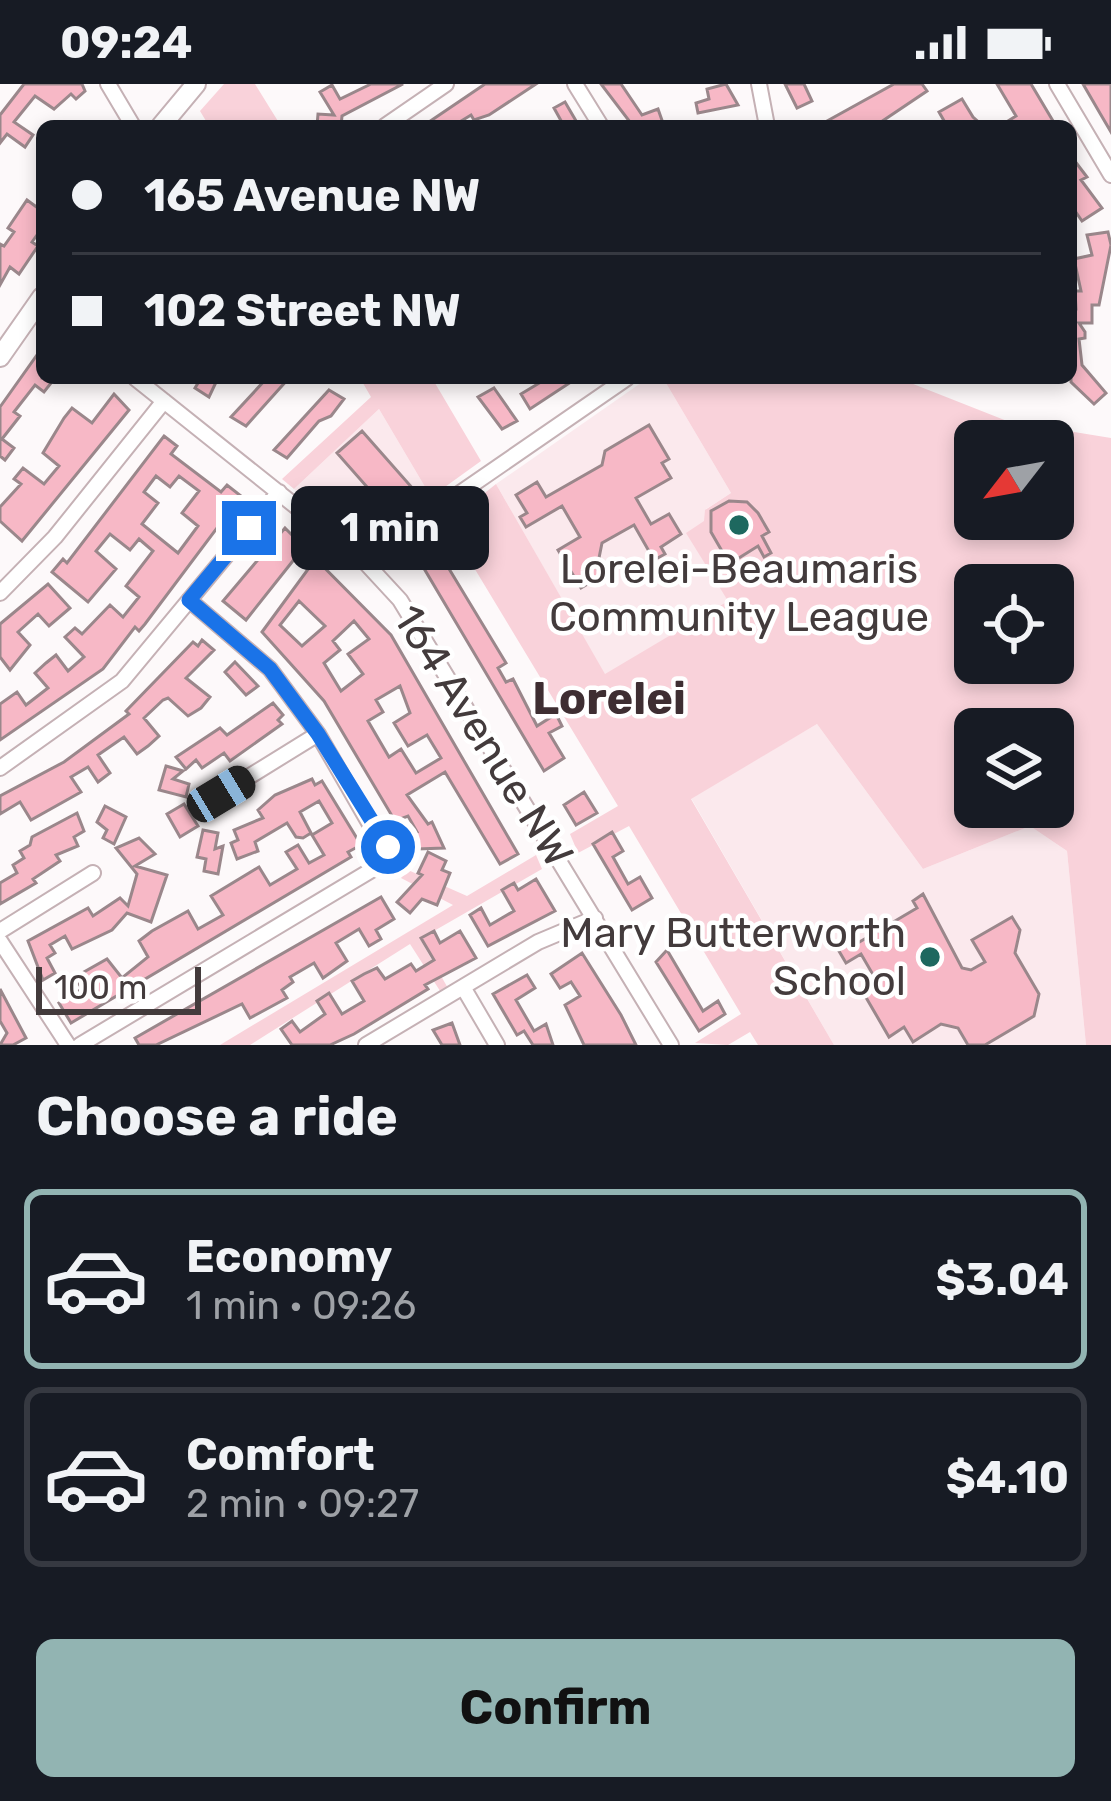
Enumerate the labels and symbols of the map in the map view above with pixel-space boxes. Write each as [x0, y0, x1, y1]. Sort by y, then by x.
north arrow [954, 420, 1074, 540]
callout: 1 min [291, 486, 489, 570]
route end [222, 501, 276, 555]
marker: Lorelei-Beaumaris Community League [726, 512, 752, 538]
place label: Lorelei-Beaumaris Community League [549, 544, 929, 642]
street label: 164 Avenue NW [383, 596, 583, 876]
district label: Lorelei [532, 672, 686, 725]
car [181, 760, 261, 828]
route start [361, 820, 415, 874]
place label: Mary Butterworth School [560, 908, 906, 1006]
marker: Mary Butterworth School [917, 944, 943, 970]
scale bar [36, 961, 201, 1014]

